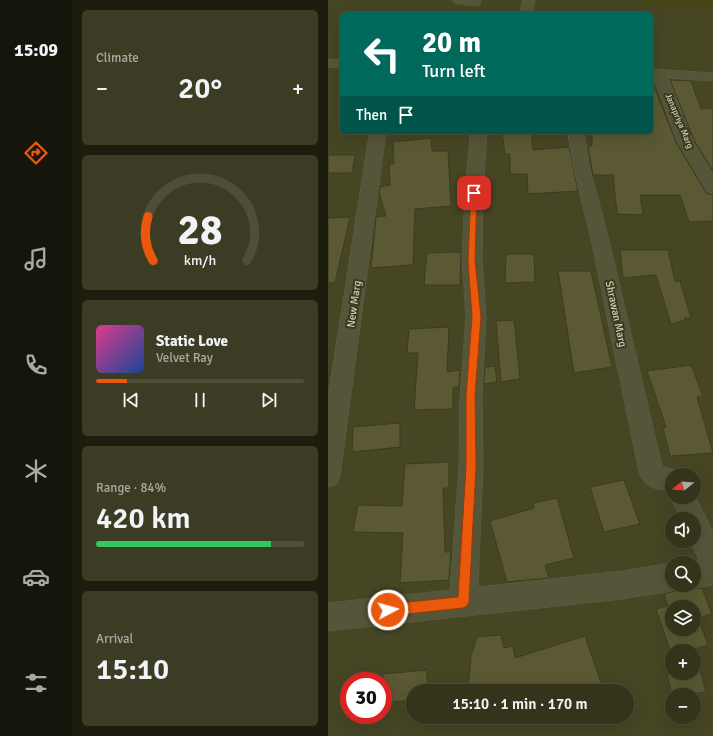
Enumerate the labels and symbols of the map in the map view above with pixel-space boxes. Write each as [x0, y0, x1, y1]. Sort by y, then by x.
street label: Janapriya Marg [662, 92, 696, 150]
pin [457, 176, 491, 210]
street label: New Marg [344, 279, 364, 328]
street label: Shrawan Marg [603, 280, 629, 349]
north arrow [665, 468, 701, 504]
position arrow [367, 589, 409, 631]
speed limit sign: 30 [340, 672, 392, 724]

